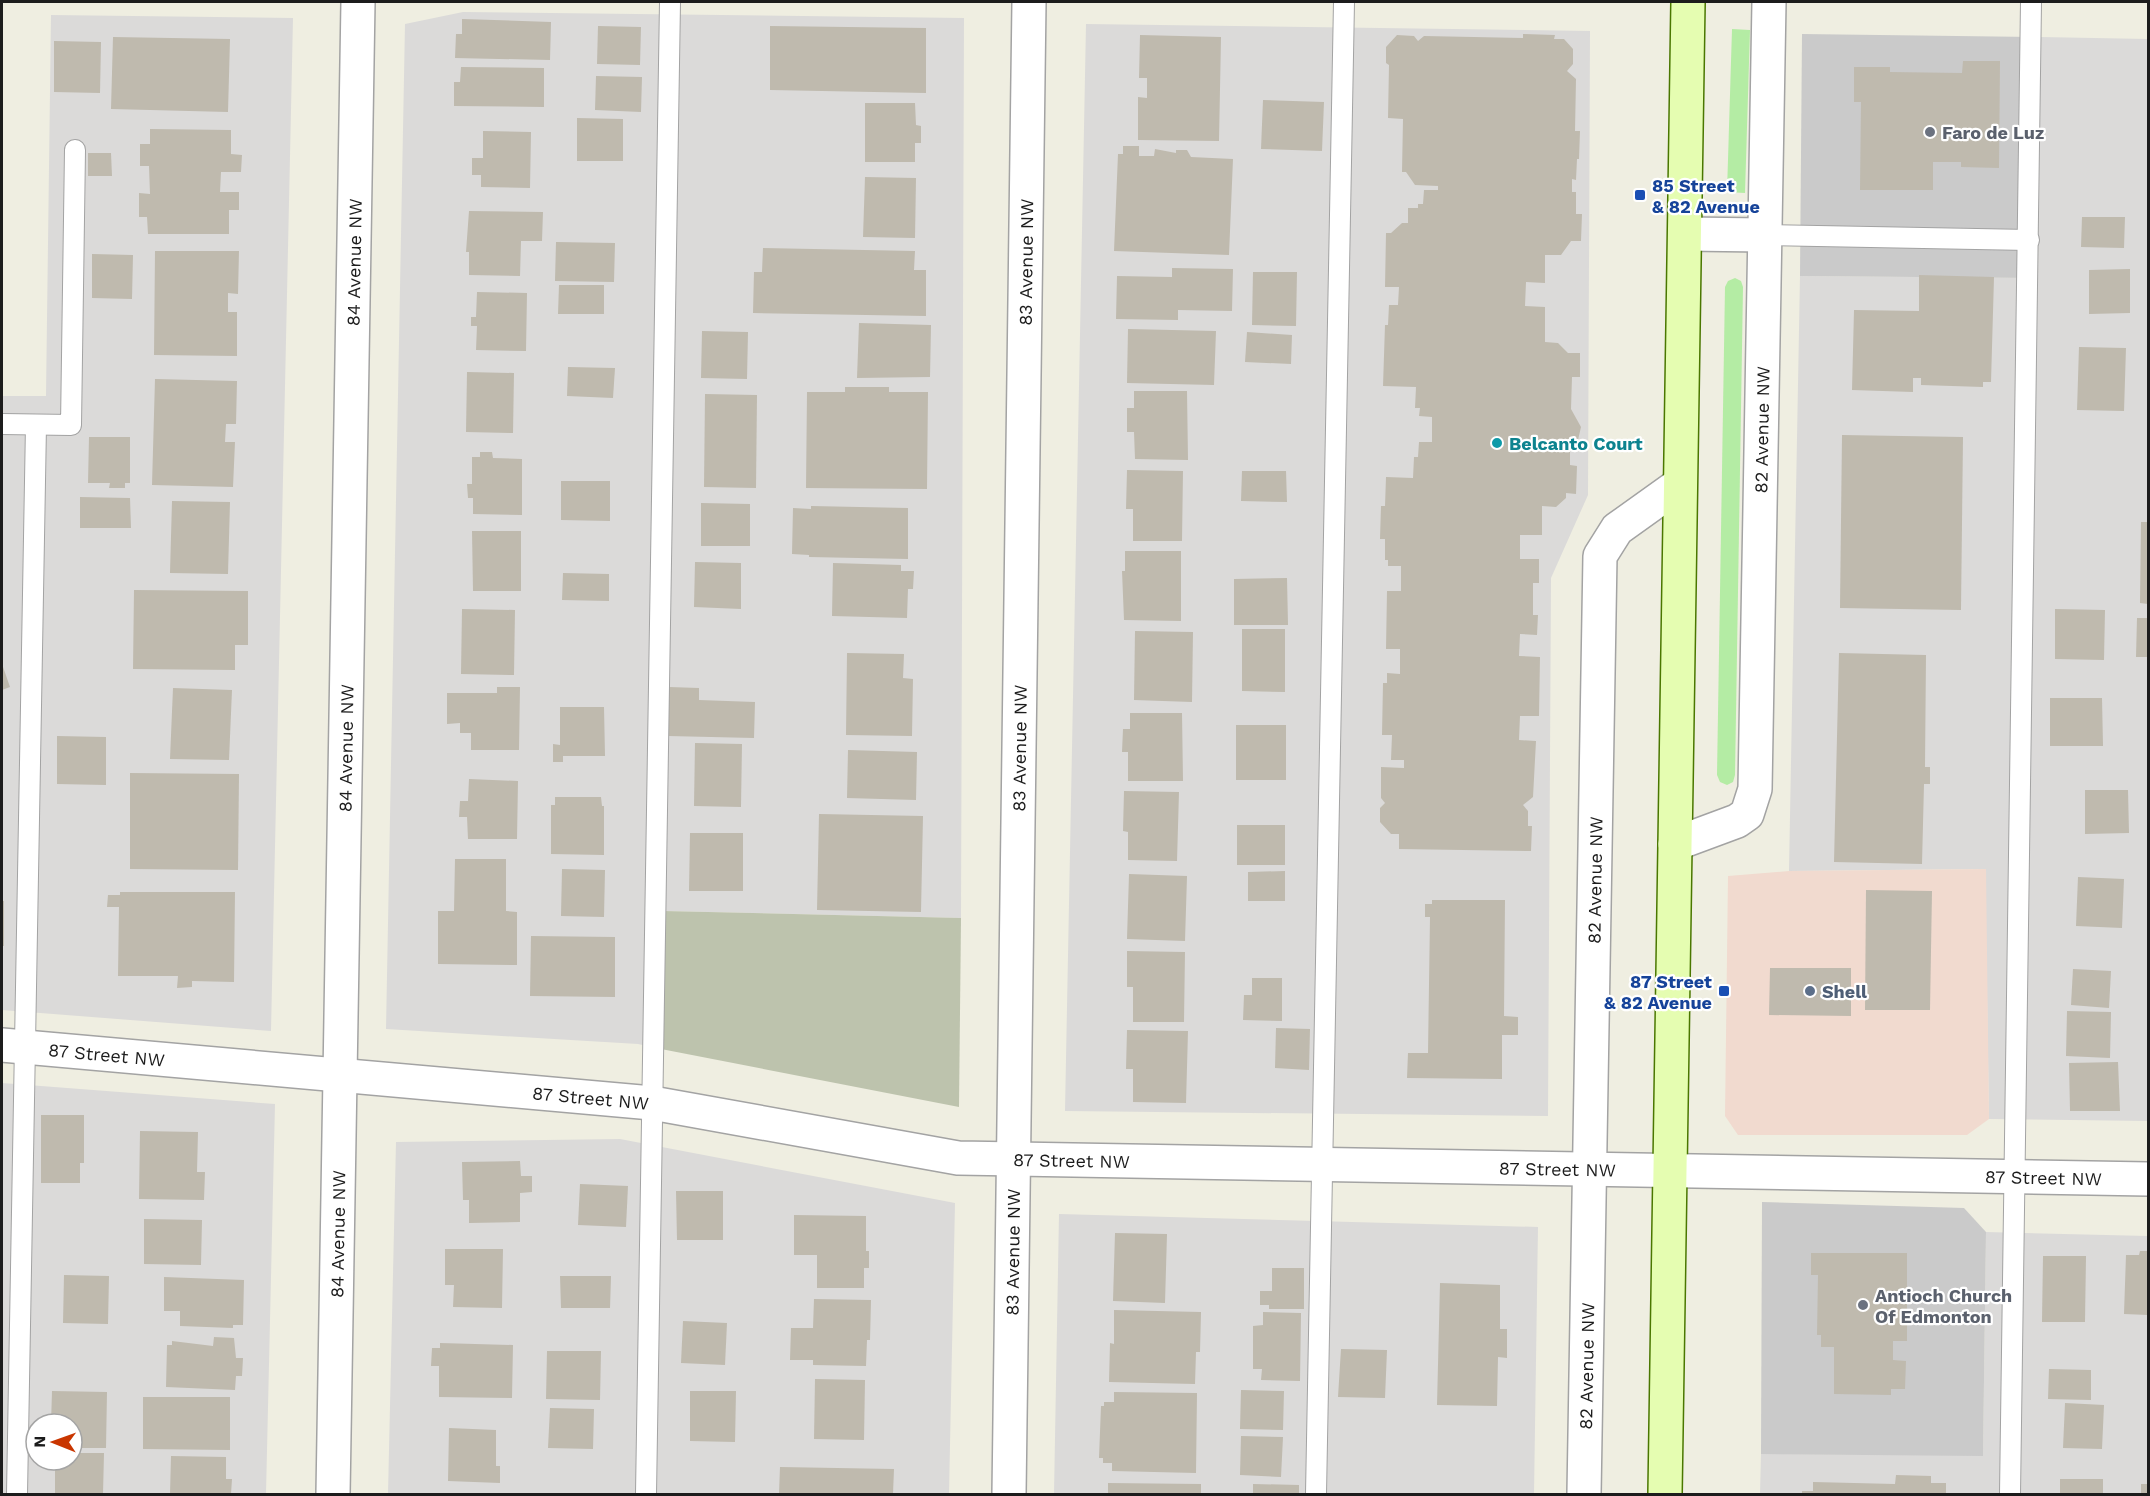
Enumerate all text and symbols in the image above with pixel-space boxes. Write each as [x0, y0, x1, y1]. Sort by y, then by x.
place label: Faro de Luz [1942, 122, 2044, 143]
marker: Faro de Luz [1923, 125, 1937, 139]
place label: 85 Street & 82 Avenue [1652, 175, 1760, 217]
marker: 85 Street & 82 Avenue [1633, 188, 1647, 202]
street label: 84 Avenue NW [342, 198, 365, 326]
street label: 83 Avenue NW [1014, 198, 1037, 326]
street label: 82 Avenue NW [1750, 366, 1773, 494]
place label: Belcanto Court [1509, 433, 1643, 454]
marker: Belcanto Court [1490, 436, 1504, 450]
street label: 84 Avenue NW [334, 684, 357, 812]
street label: 83 Avenue NW [1008, 684, 1030, 812]
street label: 82 Avenue NW [1583, 816, 1606, 944]
place label: 87 Street & 82 Avenue [1604, 971, 1712, 1013]
place label: Shell [1822, 981, 1867, 1002]
marker: 87 Street & 82 Avenue [1717, 984, 1731, 998]
marker: Shell [1803, 984, 1817, 998]
street label: 87 Street NW [47, 1039, 166, 1070]
street label: 87 Street NW [531, 1082, 650, 1113]
street label: 87 Street NW [1013, 1148, 1130, 1172]
street label: 87 Street NW [1499, 1157, 1616, 1180]
street label: 87 Street NW [1985, 1166, 2102, 1189]
street label: 84 Avenue NW [326, 1170, 349, 1298]
street label: 83 Avenue NW [1001, 1188, 1024, 1316]
place label: Antioch Church Of Edmonton [1875, 1285, 2012, 1327]
marker: Antioch Church Of Edmonton [1856, 1298, 1870, 1312]
street label: 82 Avenue NW [1575, 1302, 1598, 1430]
north arrow [24, 1412, 84, 1472]
text: N [30, 1436, 49, 1448]

